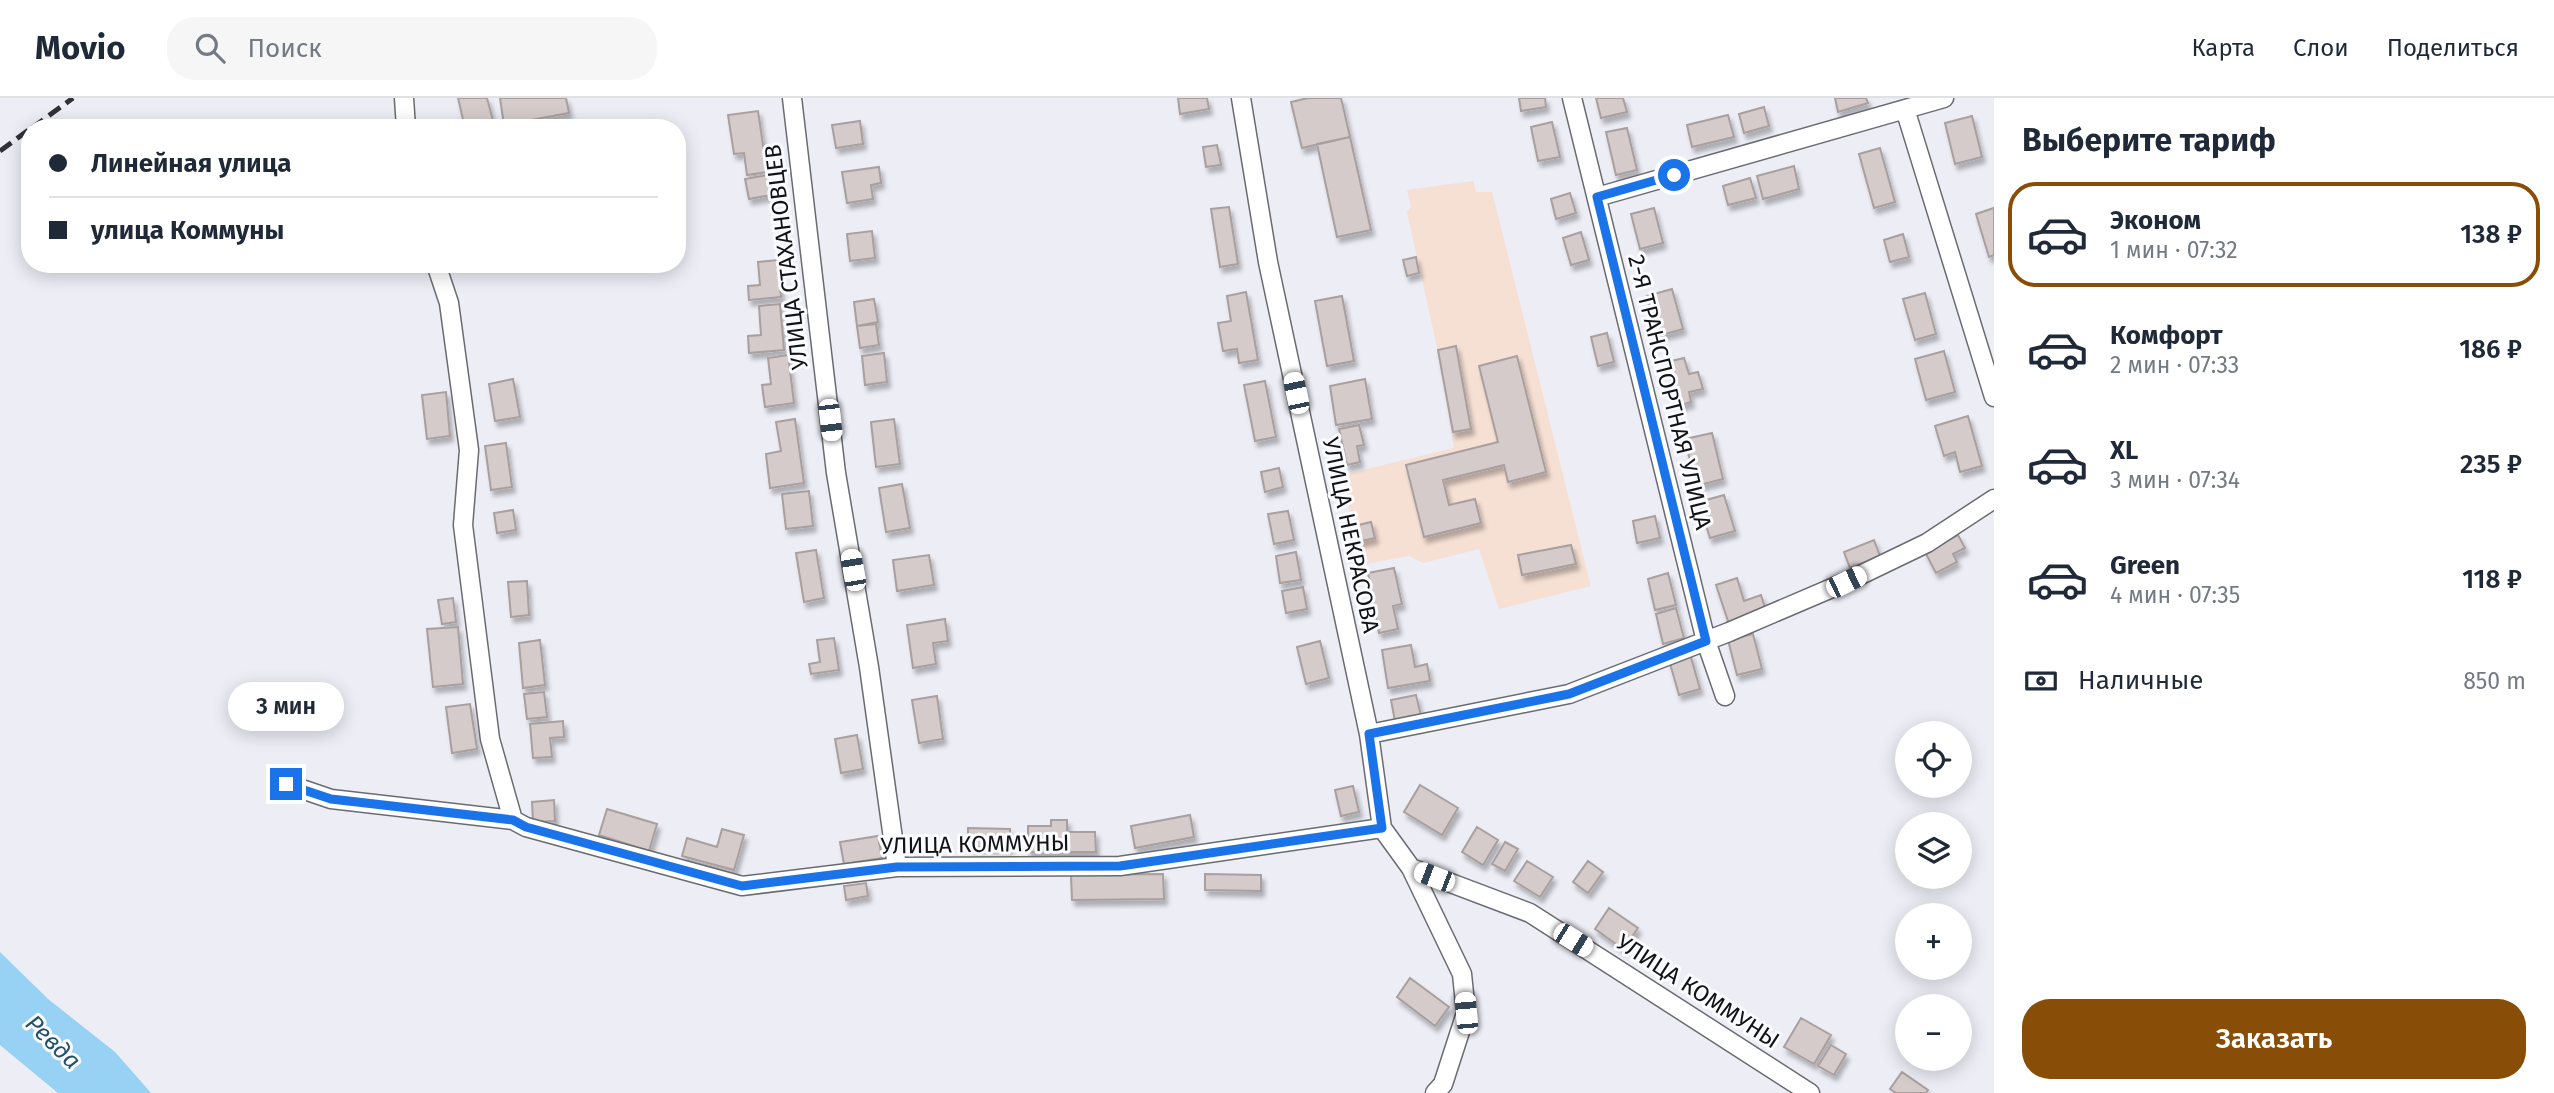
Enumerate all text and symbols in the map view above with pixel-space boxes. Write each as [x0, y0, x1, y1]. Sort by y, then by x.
search box [167, 17, 657, 80]
text: Movio [35, 28, 125, 68]
icon: search [191, 29, 229, 67]
text: Поиск [247, 33, 322, 64]
text: Карта [2191, 34, 2255, 62]
text: Слои [2293, 34, 2349, 62]
text: Поделиться [2387, 34, 2519, 62]
text: Выберите тариф [2022, 121, 2276, 159]
street label: УЛИЦА СТАХАНОВЦЕВ [758, 143, 814, 371]
text: Линейная улица [91, 148, 291, 179]
route start [1658, 159, 1690, 191]
icon: car [2026, 203, 2089, 266]
text: Эконом [2110, 205, 2201, 236]
text: улица Коммуны [91, 215, 284, 246]
text: 138 ₽ [2460, 219, 2522, 250]
text: 1 мин · 07:32 [2110, 236, 2238, 264]
street label: 2-Я ТРАНСПОРТНАЯ УЛИЦА [1622, 252, 1718, 533]
icon: car [2026, 318, 2089, 381]
text: Комфорт [2110, 320, 2223, 351]
text: 186 ₽ [2459, 334, 2522, 365]
text: 2 мин · 07:33 [2110, 351, 2239, 379]
car [1282, 370, 1311, 416]
car [818, 398, 843, 442]
icon: car [2026, 433, 2089, 496]
street label: УЛИЦА НЕКРАСОВА [1317, 435, 1386, 636]
text: XL [2110, 435, 2138, 466]
text: 235 ₽ [2460, 449, 2522, 480]
text: 3 мин · 07:34 [2110, 466, 2240, 494]
car [840, 547, 867, 593]
icon: car [2026, 548, 2089, 611]
text: Green [2110, 550, 2180, 581]
car [1823, 563, 1870, 601]
text: 118 ₽ [2462, 564, 2522, 595]
text: 4 мин · 07:35 [2110, 581, 2240, 609]
icon: cash [2022, 662, 2060, 700]
text: Наличные [2078, 665, 2203, 696]
text: 850 m [2463, 667, 2526, 695]
callout: 3 мин [228, 682, 344, 732]
text: 3 мин [256, 692, 316, 720]
map controls [1895, 721, 1972, 1071]
button: locate [1895, 721, 1972, 798]
route end [270, 768, 302, 800]
button: layers [1895, 812, 1972, 889]
street label: УЛИЦА КОММУНЫ [880, 828, 1070, 860]
car [1411, 860, 1458, 894]
button: + [1895, 903, 1972, 980]
car [1550, 920, 1597, 960]
street label: УЛИЦА КОММУНЫ [1611, 928, 1785, 1054]
car [1454, 991, 1479, 1035]
button: − [1895, 994, 1972, 1071]
button: Заказать [2022, 999, 2526, 1079]
water label: Ревда [20, 1009, 86, 1075]

